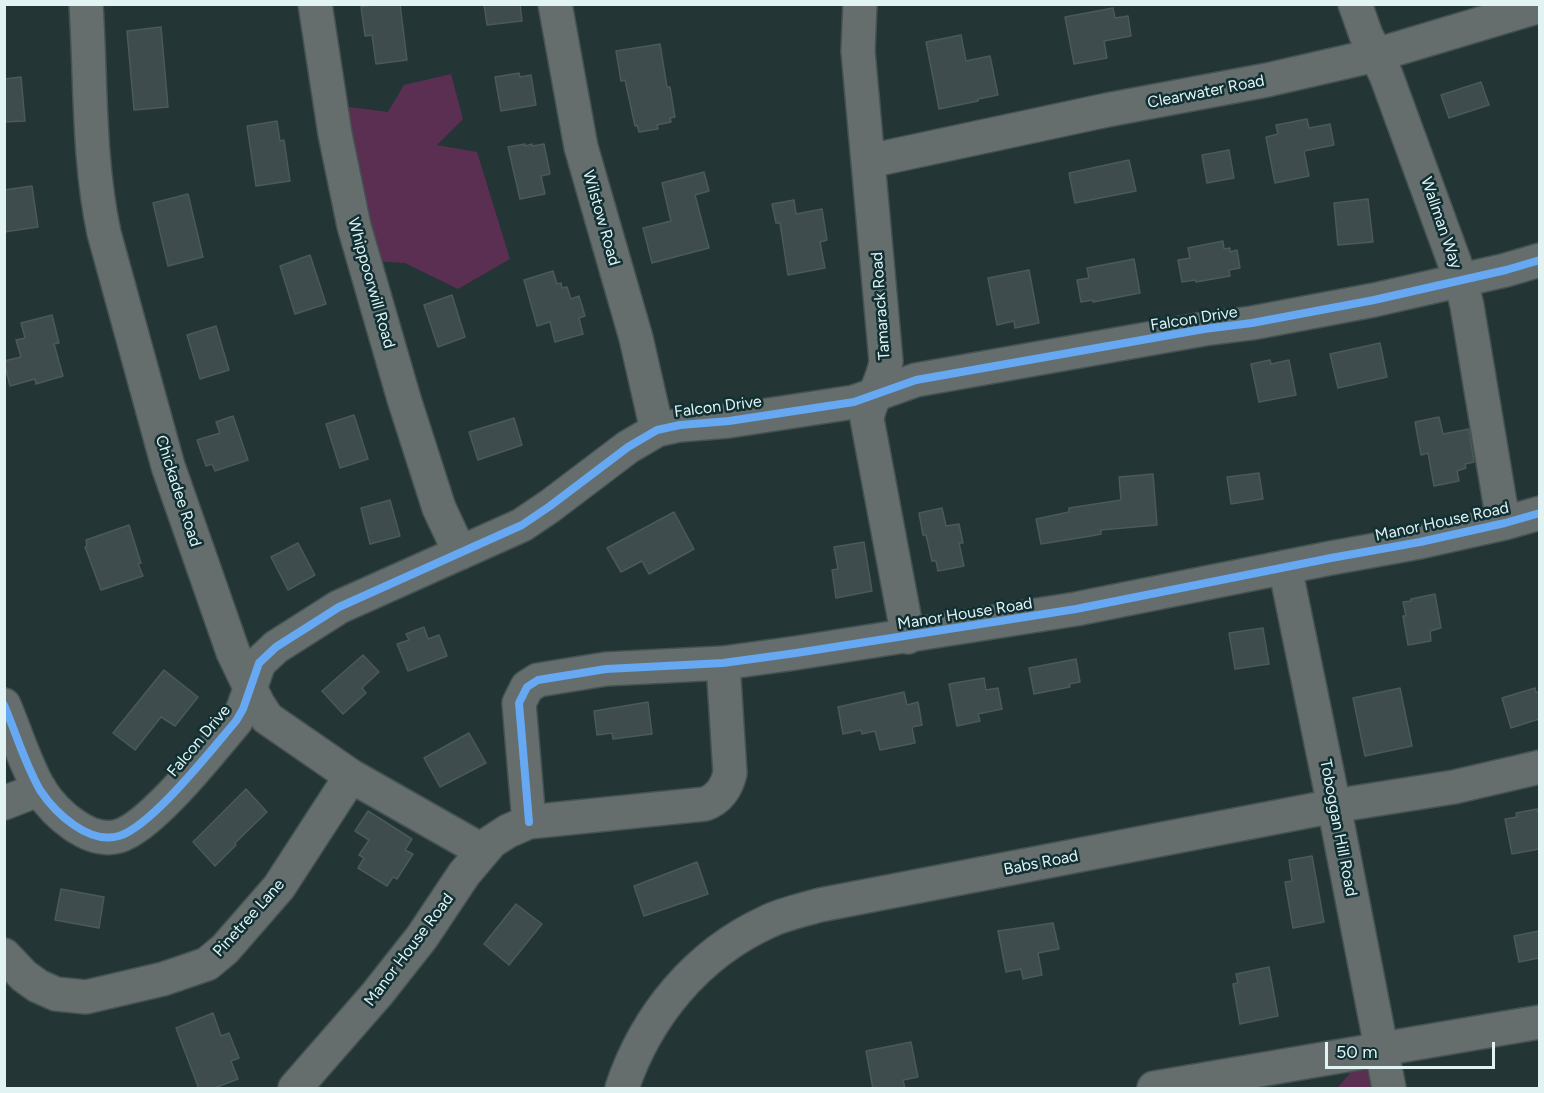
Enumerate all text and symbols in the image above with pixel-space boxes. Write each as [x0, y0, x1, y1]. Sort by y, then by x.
street label: Clearwater Road [1146, 71, 1266, 113]
street label: Wilstow Road [578, 168, 624, 268]
street label: Wallman Way [1416, 175, 1466, 271]
street label: Whippoorwill Road [343, 215, 399, 351]
street label: Tamarack Road [868, 251, 894, 361]
street label: Falcon Drive [1149, 303, 1239, 335]
street label: Falcon Drive [673, 392, 763, 422]
street label: Chickadee Road [151, 433, 205, 549]
street label: Manor House Road [1373, 498, 1511, 546]
street label: Manor House Road [896, 594, 1034, 634]
street label: Falcon Drive [163, 701, 235, 781]
street label: Toboggan Hill Road [1315, 758, 1361, 898]
street label: Babs Road [1002, 846, 1080, 880]
street label: Pinetree Lane [209, 875, 289, 961]
street label: Manor House Road [360, 890, 458, 1010]
scale bar [1328, 1030, 1498, 1068]
text: 50 m [1336, 1041, 1378, 1063]

